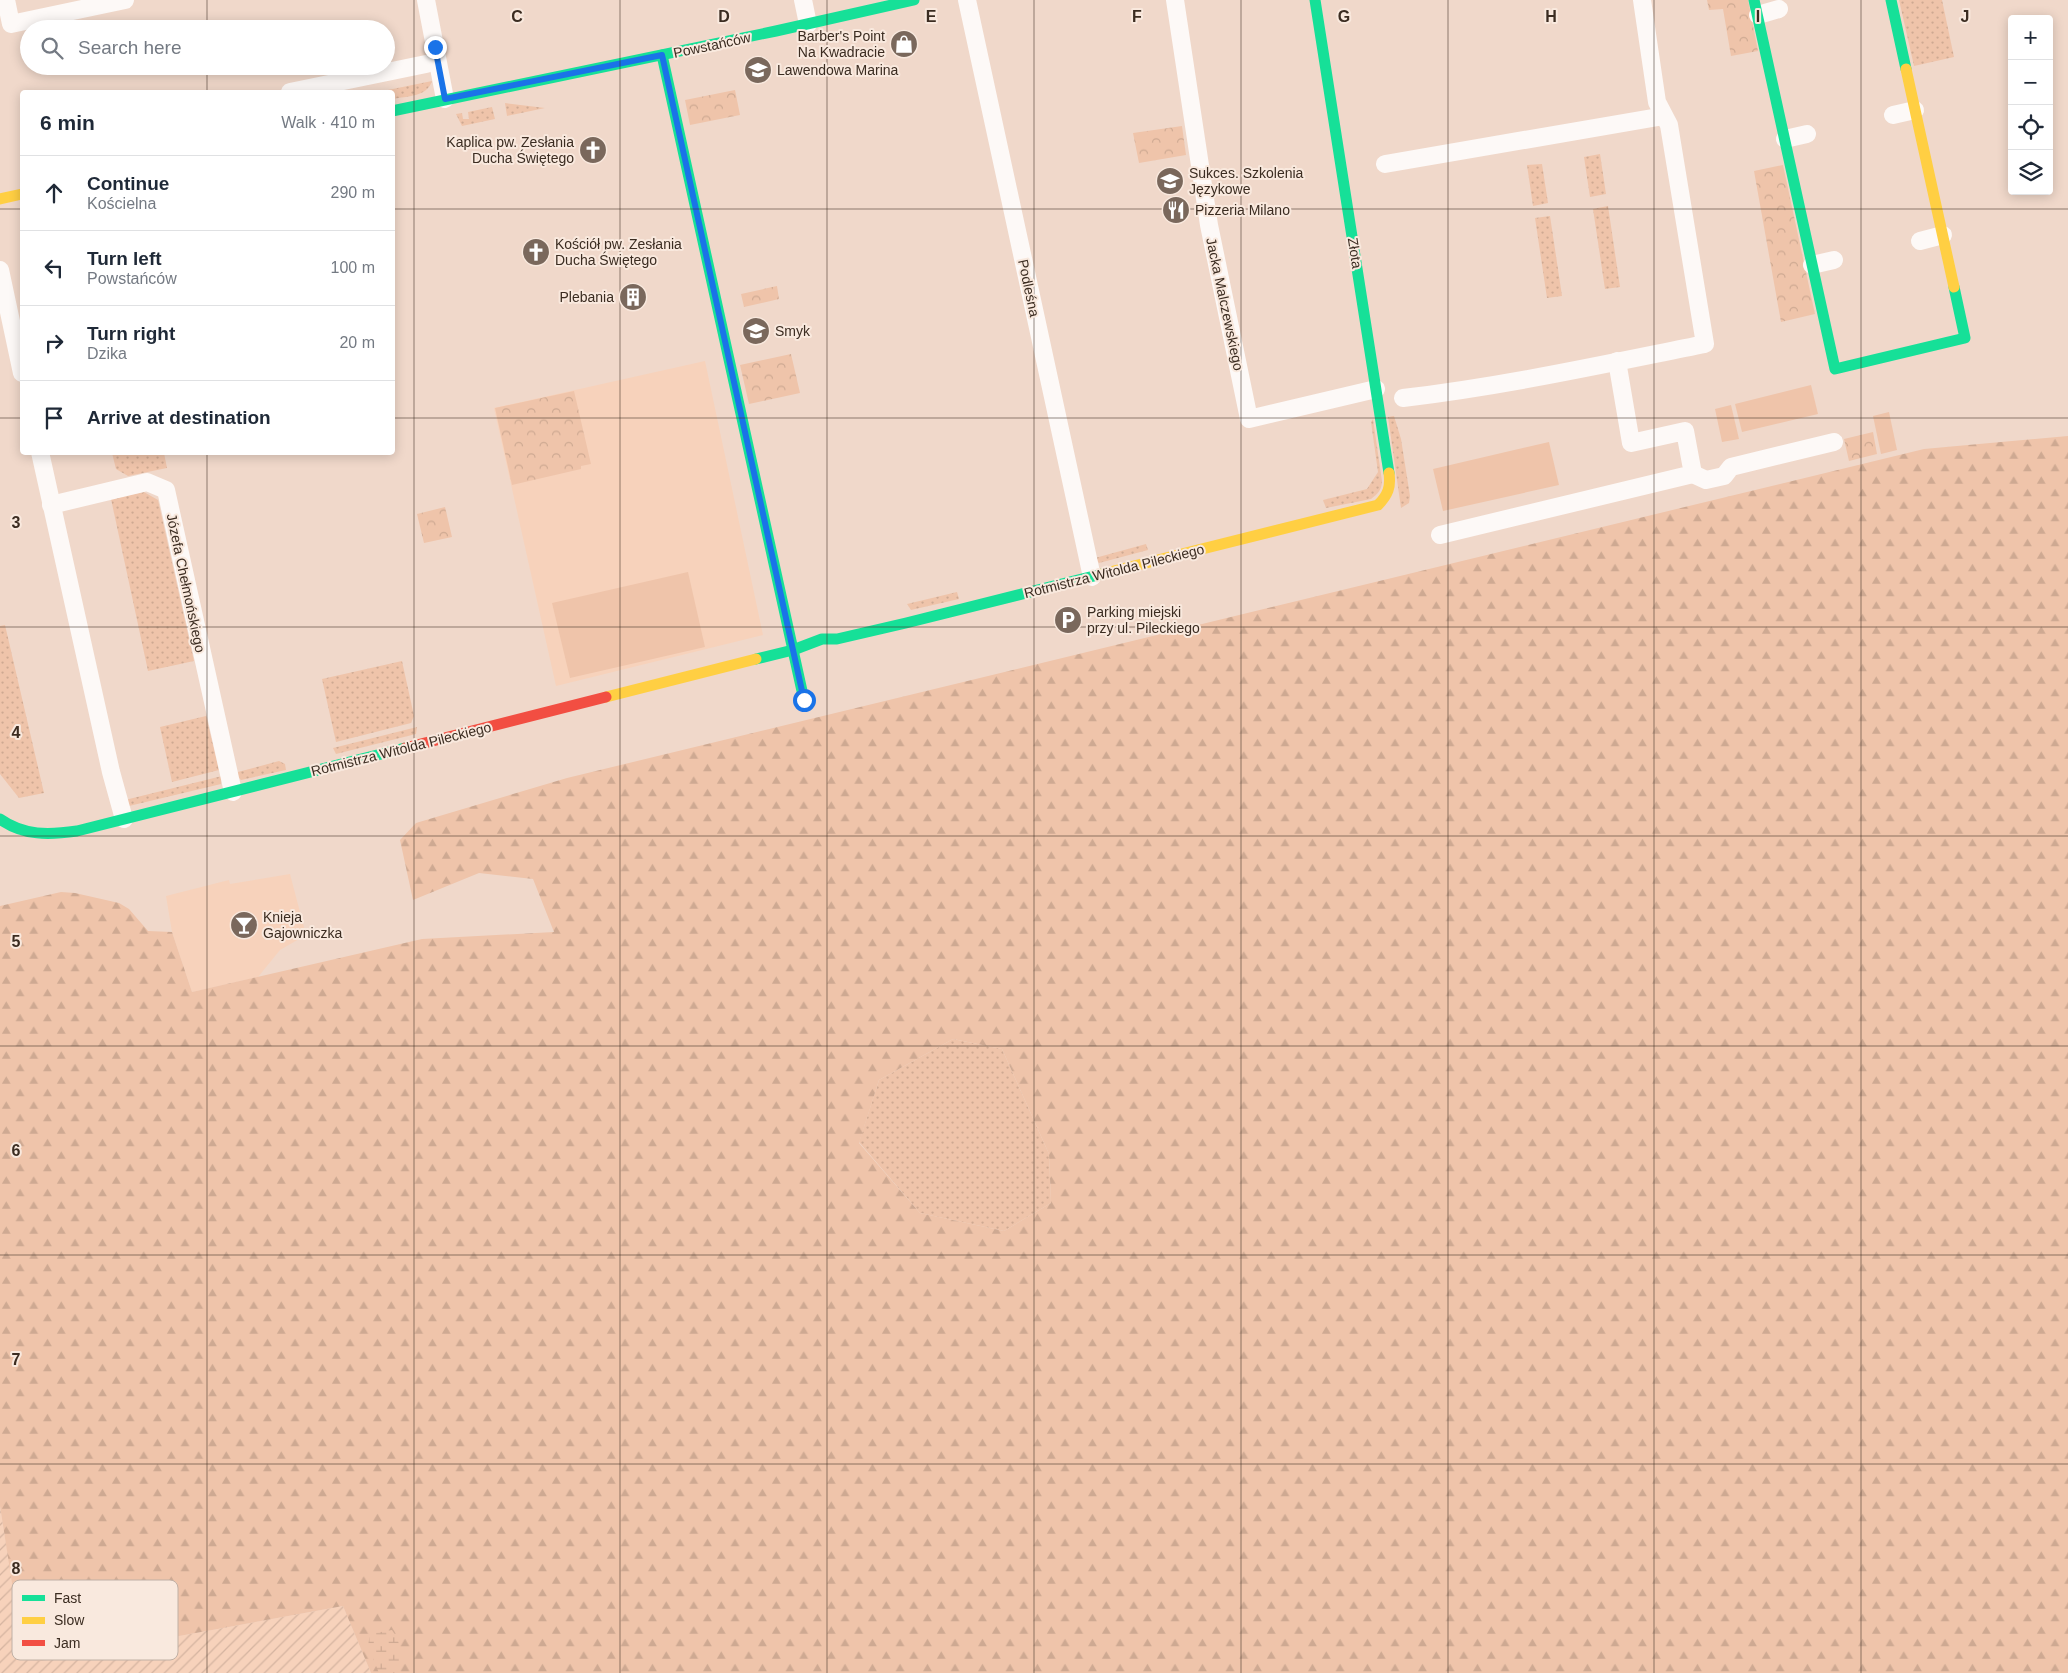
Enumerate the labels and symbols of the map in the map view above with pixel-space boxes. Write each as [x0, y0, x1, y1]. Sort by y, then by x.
text: C [511, 8, 523, 25]
text: D [718, 8, 730, 25]
text: E [926, 8, 937, 25]
text: F [1132, 8, 1142, 25]
text: G [1338, 8, 1350, 25]
text: H [1545, 8, 1557, 25]
text: I [1756, 8, 1760, 25]
text: J [1961, 8, 1969, 25]
place label: Barber's Point Na Kwadracie [798, 28, 885, 60]
street label: Powstańców [672, 29, 753, 61]
shop icon: Barber's Point Na Kwadracie [889, 29, 919, 59]
route end [424, 36, 447, 59]
school or university icon: Lawendowa Marina [743, 55, 773, 85]
place label: Lawendowa Marina [777, 62, 899, 78]
place label: Kaplica pw. Zesłania Ducha Świętego [446, 134, 574, 166]
church icon: Kaplica pw. Zesłania Ducha Świętego [578, 135, 608, 165]
place label: Sukces. Szkolenia Językowe [1189, 165, 1304, 197]
school or university icon: Sukces. Szkolenia Językowe [1155, 166, 1185, 196]
restaurant icon: Pizzeria Milano [1161, 195, 1191, 225]
place label: Pizzeria Milano [1195, 202, 1290, 218]
place label: Kościół pw. Zesłania Ducha Świętego [555, 236, 682, 268]
street label: Jacka Malczewskiego [1203, 236, 1247, 372]
street label: Złota [1345, 236, 1365, 270]
church icon: Kościół pw. Zesłania Ducha Świętego [521, 237, 551, 267]
street label: Podleśna [1015, 258, 1043, 318]
building icon: Plebania [618, 282, 648, 312]
place label: Plebania [560, 289, 614, 305]
school or university icon: Smyk [741, 316, 771, 346]
place label: Smyk [775, 323, 811, 339]
street label: Józefa Chełmońskiego [163, 512, 209, 654]
text: 3 [12, 514, 21, 531]
street label: Rotmistrza Witolda Pileckiego [1022, 541, 1206, 601]
place label: Parking miejski przy ul. Pileckiego [1087, 604, 1200, 636]
parking icon: Parking miejski przy ul. Pileckiego [1053, 605, 1083, 635]
route start [793, 689, 816, 712]
street label: Rotmistrza Witolda Pileckiego [309, 719, 493, 779]
text: 4 [12, 724, 21, 741]
place label: Knieja Gajowniczka [263, 909, 343, 941]
bar icon: Knieja Gajowniczka [229, 910, 259, 940]
text: 5 [12, 933, 21, 950]
text: 6 [12, 1142, 21, 1159]
text: 7 [12, 1351, 21, 1368]
text: 8 [12, 1560, 21, 1577]
legend [12, 1580, 178, 1660]
text: Fast [54, 1590, 81, 1606]
text: Slow [54, 1612, 85, 1628]
text: Jam [54, 1635, 80, 1651]

